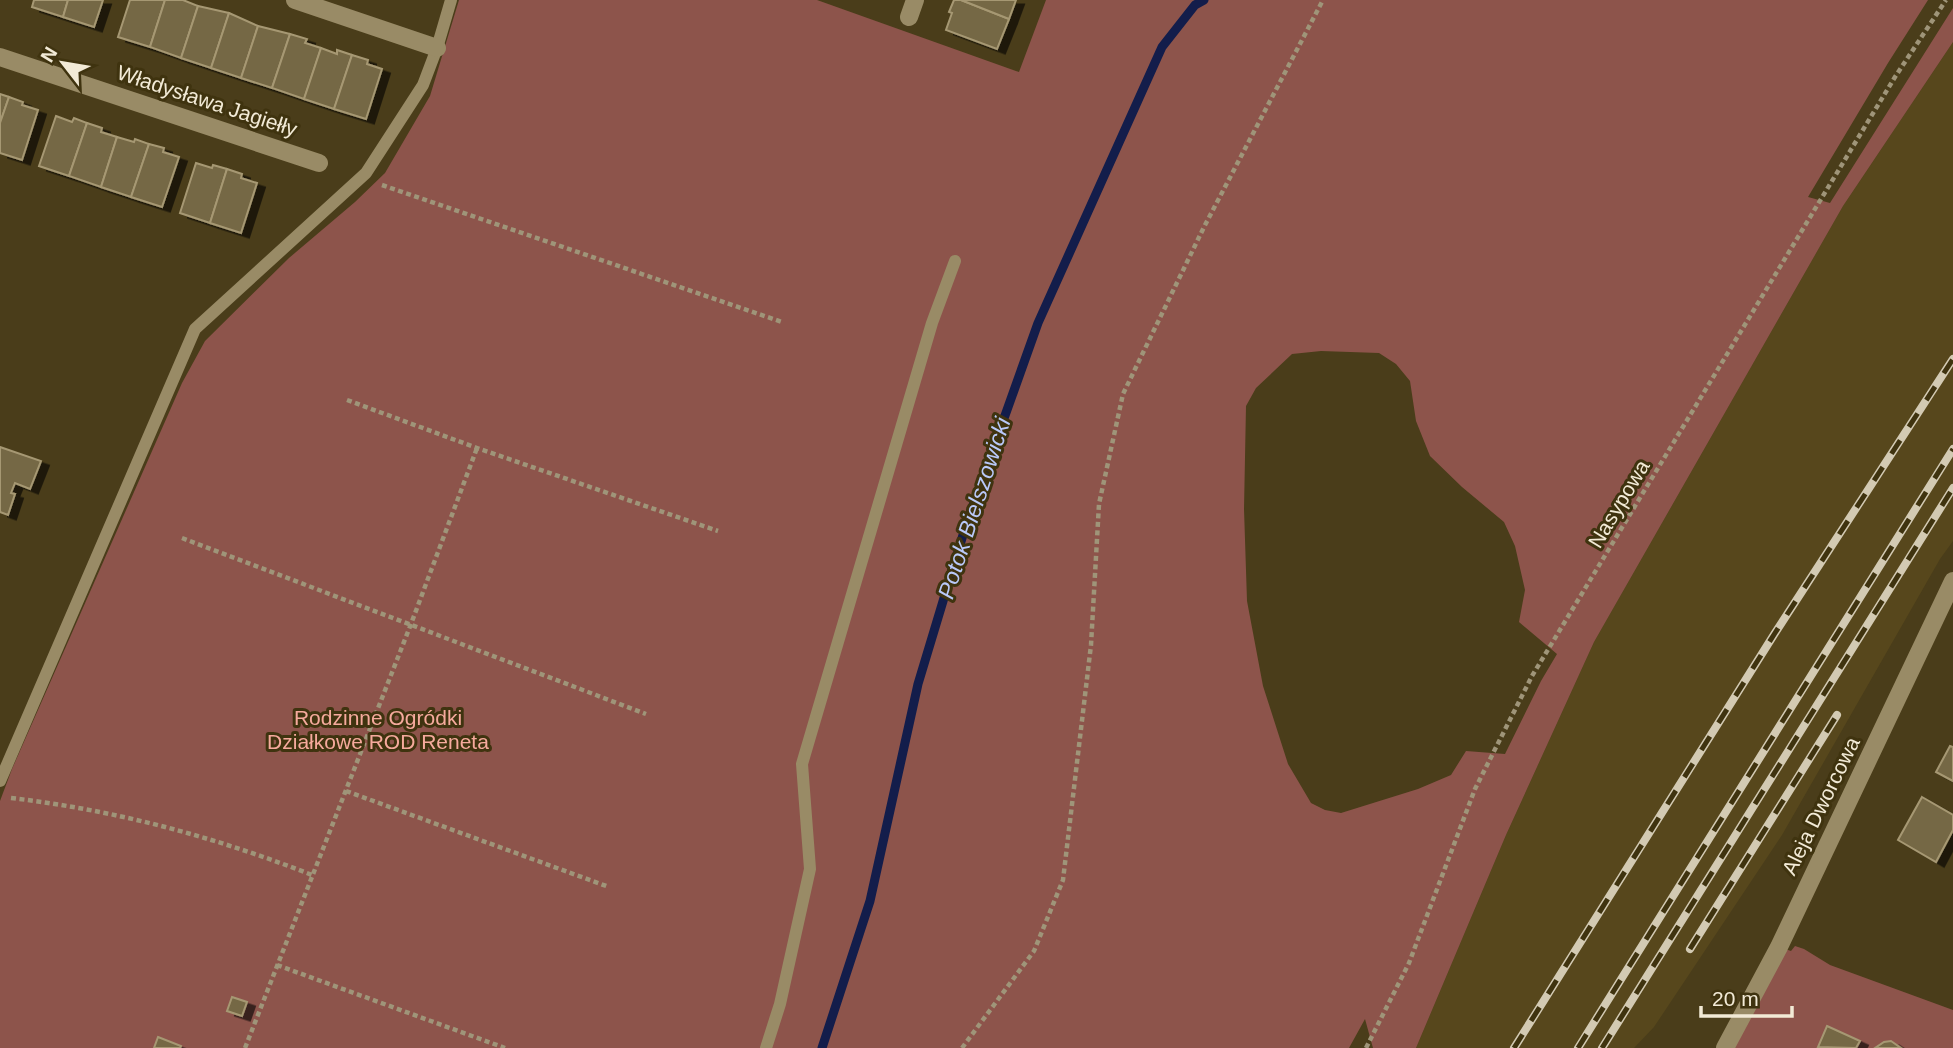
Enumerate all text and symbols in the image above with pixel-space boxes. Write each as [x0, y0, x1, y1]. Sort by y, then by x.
north arrow [28, 28, 98, 98]
text: N [36, 43, 61, 66]
street label: Władysława Jagiełły [114, 61, 301, 141]
water label: Potok Bielszowicki [932, 413, 1016, 602]
street label: Nasypowa [1583, 456, 1654, 552]
park label: Rodzinne Ogródki Działkowe ROD Reneta [267, 706, 489, 753]
street label: Aleja Dworcowa [1777, 733, 1864, 878]
scale bar [1701, 974, 1792, 1018]
text: 20 m [1712, 987, 1759, 1010]

